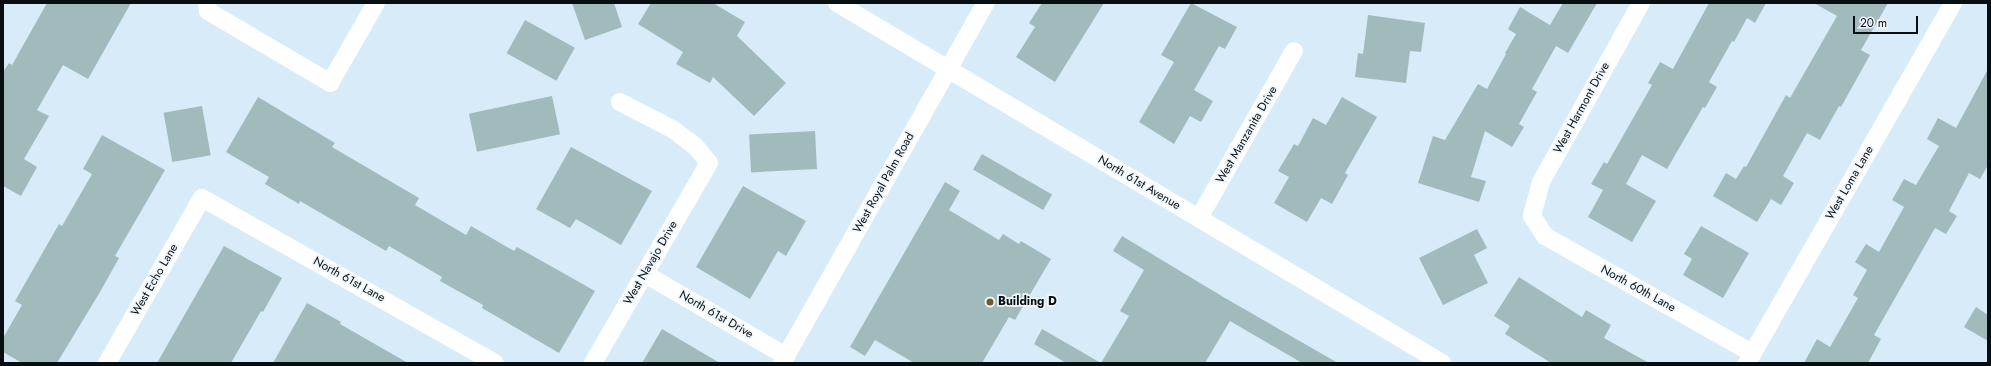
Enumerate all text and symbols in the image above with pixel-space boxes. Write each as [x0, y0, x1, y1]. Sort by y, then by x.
scale bar [1855, 8, 1920, 34]
text: 20 m [1860, 14, 1887, 32]
street label: West Harmont Drive [1551, 60, 1613, 156]
street label: West Manzanita Drive [1213, 84, 1281, 186]
street label: West Royal Palm Road [850, 130, 918, 236]
street label: West Loma Lane [1823, 144, 1877, 222]
street label: North 61st Avenue [1095, 153, 1183, 213]
street label: West Navajo Drive [621, 219, 681, 307]
street label: West Echo Lane [129, 241, 181, 319]
street label: North 61st Lane [311, 254, 387, 306]
street label: North 60th Lane [1598, 263, 1678, 315]
street label: North 61st Drive [676, 288, 756, 342]
place label: Building D [998, 295, 1057, 309]
marker: Building D [985, 297, 995, 307]

